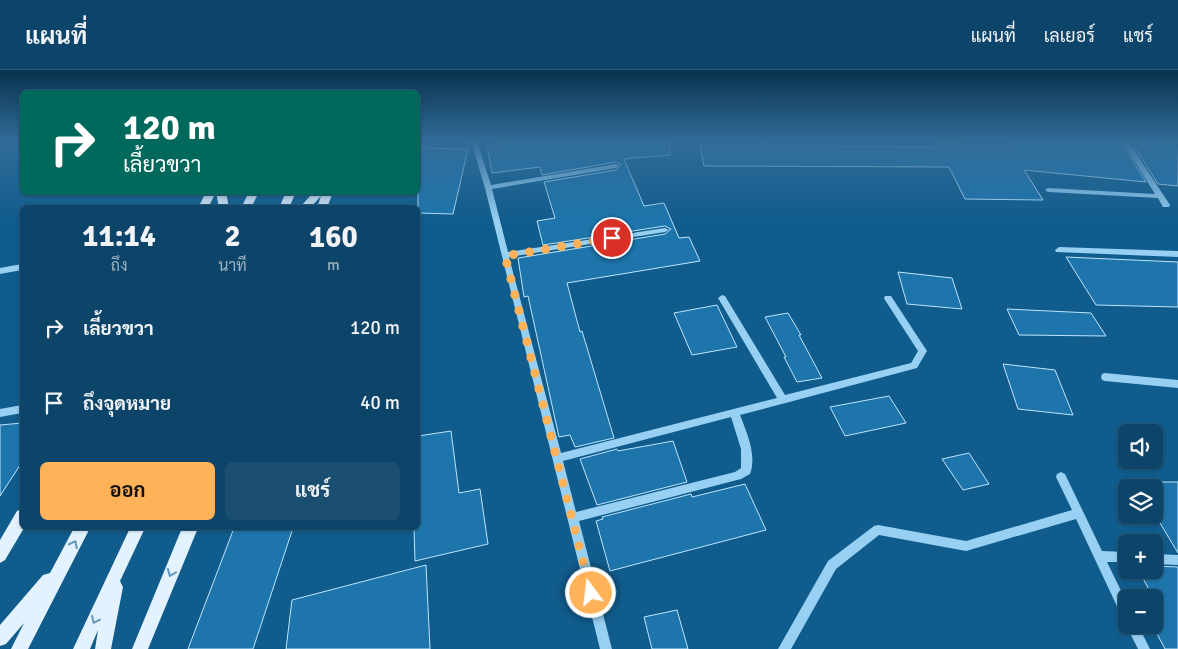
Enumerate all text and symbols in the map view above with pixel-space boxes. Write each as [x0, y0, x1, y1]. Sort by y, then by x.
text: แผนที่ [25, 21, 87, 51]
text: แผนที่ [971, 25, 1016, 47]
text: เลเยอร์ [1044, 25, 1095, 47]
text: แชร์ [1123, 25, 1153, 47]
text: 120 m [123, 106, 216, 149]
icon: right [40, 110, 105, 175]
text: เลี้ยวขวา [123, 151, 201, 178]
pin [591, 217, 633, 259]
text: 11:14 [82, 218, 156, 255]
text: 2 [224, 218, 241, 255]
text: 160 [309, 219, 358, 256]
icon: arrive [598, 224, 626, 252]
text: m [327, 255, 340, 275]
text: ถึง [111, 256, 127, 276]
text: นาที [218, 256, 247, 276]
icon: right [40, 314, 68, 342]
text: 120 m [350, 316, 400, 340]
text: เลี้ยวขวา [83, 317, 154, 341]
icon: arrive [40, 389, 68, 417]
text: 40 m [360, 391, 400, 415]
text: ถึงจุดหมาย [83, 392, 171, 416]
map controls [1118, 424, 1163, 634]
button: sound [1118, 424, 1163, 469]
button: ออก [40, 462, 215, 520]
button: แชร์ [225, 462, 400, 520]
button: layers [1118, 479, 1163, 524]
button: + [1118, 534, 1163, 579]
one-way arrow [68, 540, 78, 549]
position arrow [564, 566, 616, 618]
one-way arrow [167, 568, 177, 576]
button: − [1118, 589, 1163, 634]
one-way arrow [90, 615, 101, 624]

